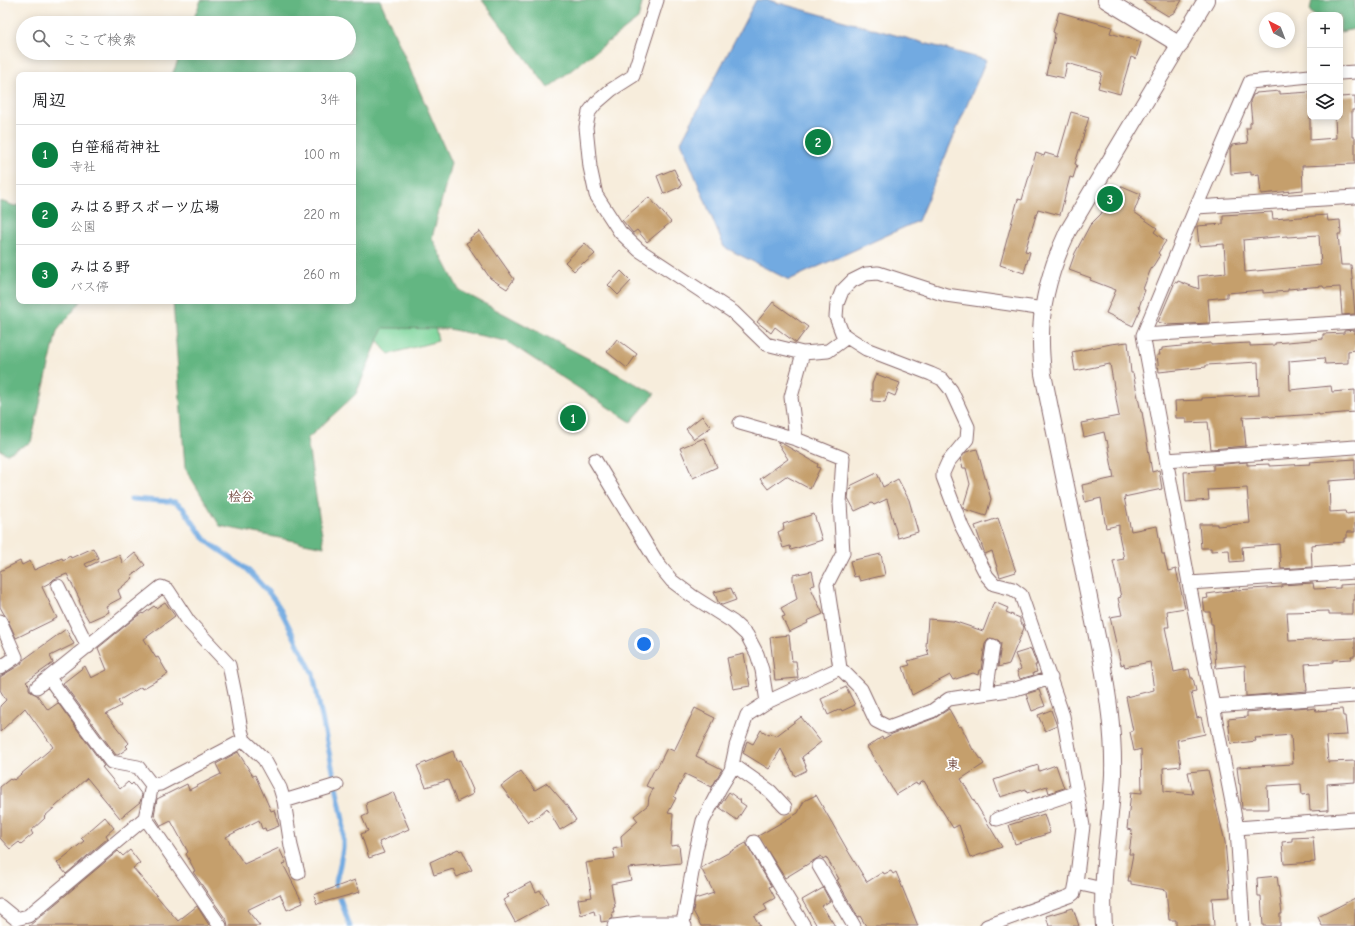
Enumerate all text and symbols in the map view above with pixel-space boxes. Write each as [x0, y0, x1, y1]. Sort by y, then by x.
north arrow [1259, 12, 1295, 48]
map controls [1307, 12, 1343, 120]
button: + [1307, 12, 1343, 48]
search box [16, 16, 356, 60]
icon: search [30, 27, 52, 49]
text: ここで検索 [62, 31, 137, 49]
button: − [1307, 48, 1343, 84]
button: layers [1307, 84, 1343, 120]
text: 周辺 [32, 91, 66, 110]
text: 3件 [320, 92, 340, 107]
pin: 2 [805, 127, 831, 157]
text: 白笹稲荷神社 [70, 138, 160, 156]
text: 1 [42, 147, 48, 162]
text: 100 m [304, 147, 340, 162]
text: 寺社 [70, 159, 96, 174]
pin: 3 [1097, 184, 1123, 214]
text: みはる野スポーツ広場 [70, 198, 220, 216]
text: 2 [42, 207, 48, 222]
text: 220 m [303, 207, 340, 222]
text: 公園 [70, 219, 96, 234]
text: みはる野 [70, 258, 130, 276]
text: 3 [42, 267, 48, 282]
text: 260 m [303, 267, 340, 282]
text: バス停 [70, 279, 109, 294]
pin: 1 [560, 403, 586, 433]
district label: 桧谷 [228, 489, 254, 504]
your location [634, 634, 654, 654]
district label: 東 [946, 757, 960, 772]

